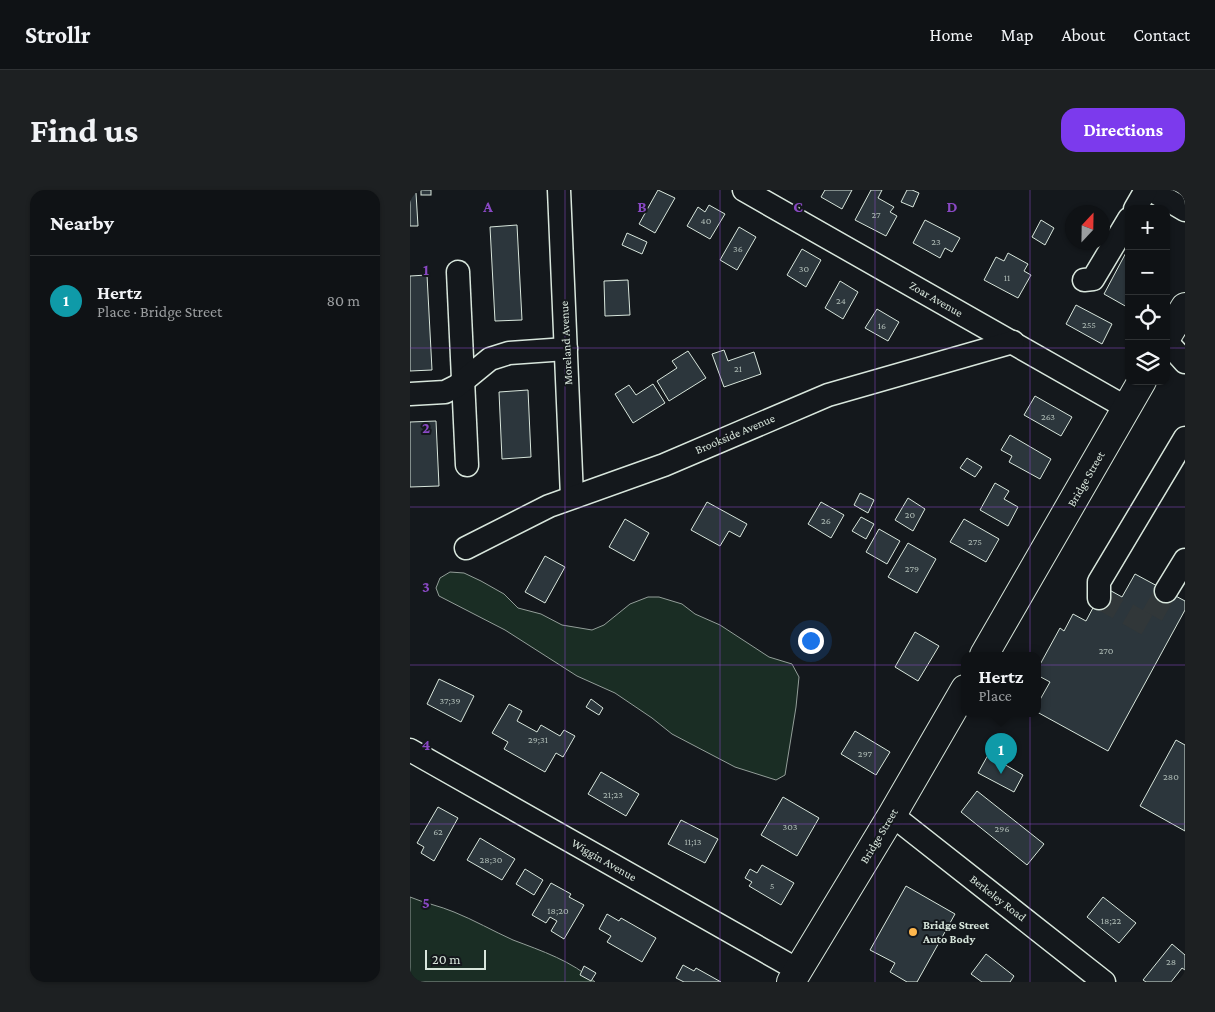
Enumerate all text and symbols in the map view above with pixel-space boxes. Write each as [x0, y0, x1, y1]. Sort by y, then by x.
text: Strollr [25, 21, 91, 48]
text: Home [930, 25, 973, 45]
text: Map [1001, 25, 1033, 45]
text: About [1061, 25, 1105, 45]
text: Contact [1133, 25, 1190, 45]
button: Directions [1061, 108, 1185, 152]
text: Find us [30, 111, 138, 150]
text: A [482, 198, 493, 215]
text: B [637, 198, 647, 215]
text: C [793, 198, 803, 215]
text: D [946, 198, 958, 215]
north arrow [1065, 205, 1110, 250]
map controls [1125, 205, 1170, 385]
button: + [1125, 205, 1170, 250]
house number: 27 [871, 209, 881, 220]
text: Nearby [50, 211, 114, 235]
house number: 40 [701, 215, 712, 226]
house number: 23 [931, 236, 941, 247]
house number: 36 [733, 243, 743, 254]
button: − [1125, 250, 1170, 295]
text: 1 [423, 261, 429, 278]
house number: 30 [799, 263, 810, 274]
house number: 11 [1004, 272, 1010, 283]
street label: Zoar Avenue [907, 278, 965, 320]
text: Hertz [97, 282, 142, 303]
text: 1 [63, 292, 69, 309]
text: 80 m [326, 292, 360, 309]
house number: 24 [836, 295, 846, 306]
button: locate [1125, 295, 1170, 340]
street label: Moreland Avenue [557, 301, 575, 385]
text: Place · Bridge Street [97, 303, 222, 320]
house number: 255 [1082, 319, 1096, 330]
house number: 16 [878, 320, 886, 331]
button: layers [1125, 340, 1170, 385]
house number: 21 [734, 363, 742, 374]
street label: Brookside Avenue [693, 411, 777, 457]
house number: 263 [1041, 411, 1055, 422]
text: 2 [422, 419, 430, 436]
street label: Bridge Street [1065, 448, 1108, 509]
house number: 20 [905, 509, 916, 520]
house number: 26 [821, 515, 831, 526]
house number: 275 [968, 536, 982, 547]
house number: 279 [905, 563, 919, 574]
text: 3 [422, 578, 430, 595]
your location [798, 628, 824, 654]
house number: 270 [1099, 645, 1114, 656]
popup [961, 652, 1041, 717]
text: Hertz [979, 666, 1023, 687]
text: Place [979, 687, 1012, 704]
house number: 37;39 [439, 695, 461, 706]
pin: 1 [985, 733, 1017, 774]
house number: 29;31 [528, 734, 548, 745]
text: 4 [422, 736, 431, 753]
house number: 297 [858, 748, 873, 759]
house number: 280 [1163, 771, 1179, 782]
house number: 21;23 [603, 789, 623, 800]
street label: Bridge Street [857, 805, 901, 866]
house number: 303 [782, 821, 798, 832]
house number: 296 [995, 823, 1009, 834]
house number: 62 [433, 826, 443, 837]
street label: Wiggin Avenue [569, 836, 639, 884]
house number: 11;13 [685, 836, 702, 847]
house number: 28;30 [480, 854, 503, 865]
street label: Berkeley Road [967, 872, 1029, 925]
house number: 5 [770, 880, 775, 891]
text: 5 [422, 894, 430, 911]
house number: 18;20 [547, 905, 569, 916]
house number: 18;22 [1101, 915, 1121, 926]
place label: Bridge Street Auto Body [922, 918, 990, 946]
marker: Bridge Street Auto Body [907, 926, 919, 938]
scale bar [425, 947, 486, 970]
text: 20 m [432, 951, 460, 967]
house number: 28 [1166, 956, 1176, 967]

